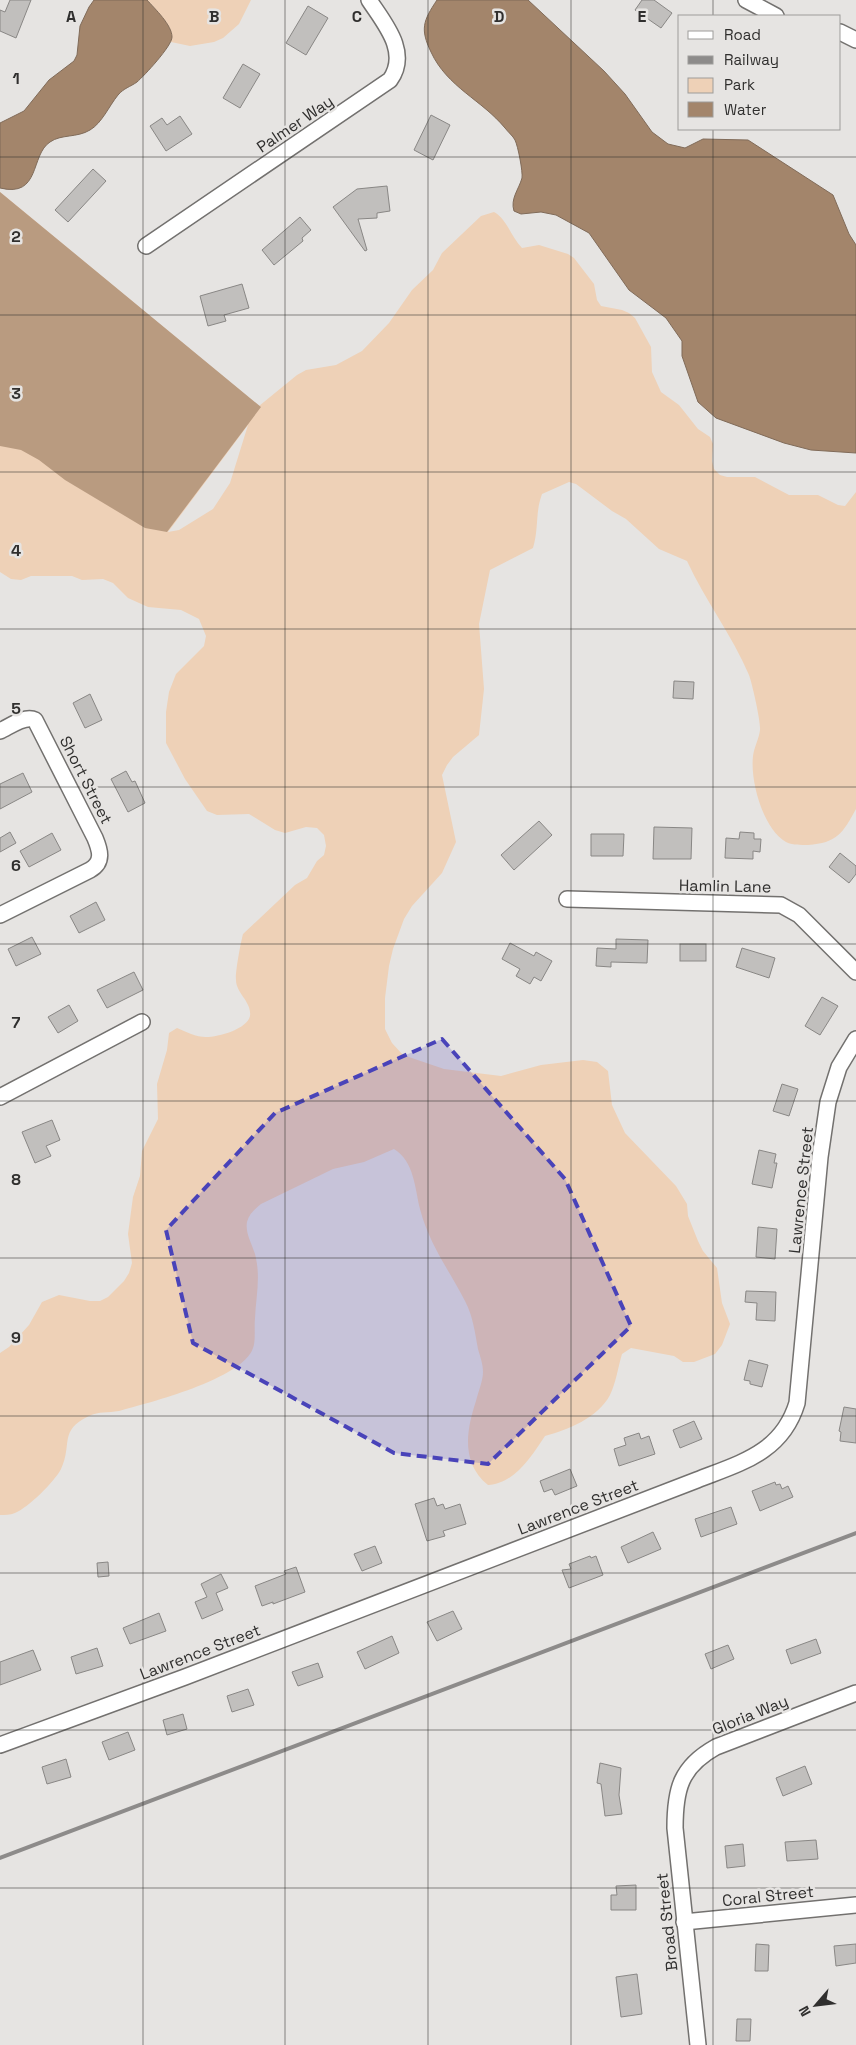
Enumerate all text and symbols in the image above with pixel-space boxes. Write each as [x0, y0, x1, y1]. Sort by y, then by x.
text: A [66, 6, 76, 27]
text: B [209, 6, 219, 27]
text: C [352, 6, 362, 27]
text: D [494, 6, 504, 27]
text: E [638, 6, 647, 27]
legend [678, 15, 841, 130]
text: Road [724, 25, 761, 44]
text: Railway [724, 50, 779, 69]
text: 1 [12, 68, 20, 89]
text: Park [724, 75, 755, 94]
street label: Palmer Way [252, 91, 338, 157]
text: Water [724, 100, 767, 119]
text: 2 [11, 226, 21, 247]
text: 3 [11, 383, 21, 404]
text: 4 [11, 540, 21, 561]
text: 5 [11, 698, 21, 719]
street label: Short Street [55, 733, 117, 827]
text: 6 [11, 855, 21, 876]
street label: Hamlin Lane [679, 875, 771, 897]
text: 7 [12, 1012, 21, 1033]
street label: Lawrence Street [784, 1125, 818, 1255]
text: 8 [11, 1169, 21, 1190]
text: 9 [11, 1327, 21, 1348]
street label: Lawrence Street [515, 1474, 641, 1540]
street label: Lawrence Street [137, 1619, 263, 1685]
street label: Gloria Way [709, 1690, 791, 1740]
street label: Broad Street [651, 1872, 683, 1972]
street label: Coral Street [721, 1881, 815, 1911]
north arrow [791, 1980, 841, 2030]
text: N [794, 2003, 815, 2019]

